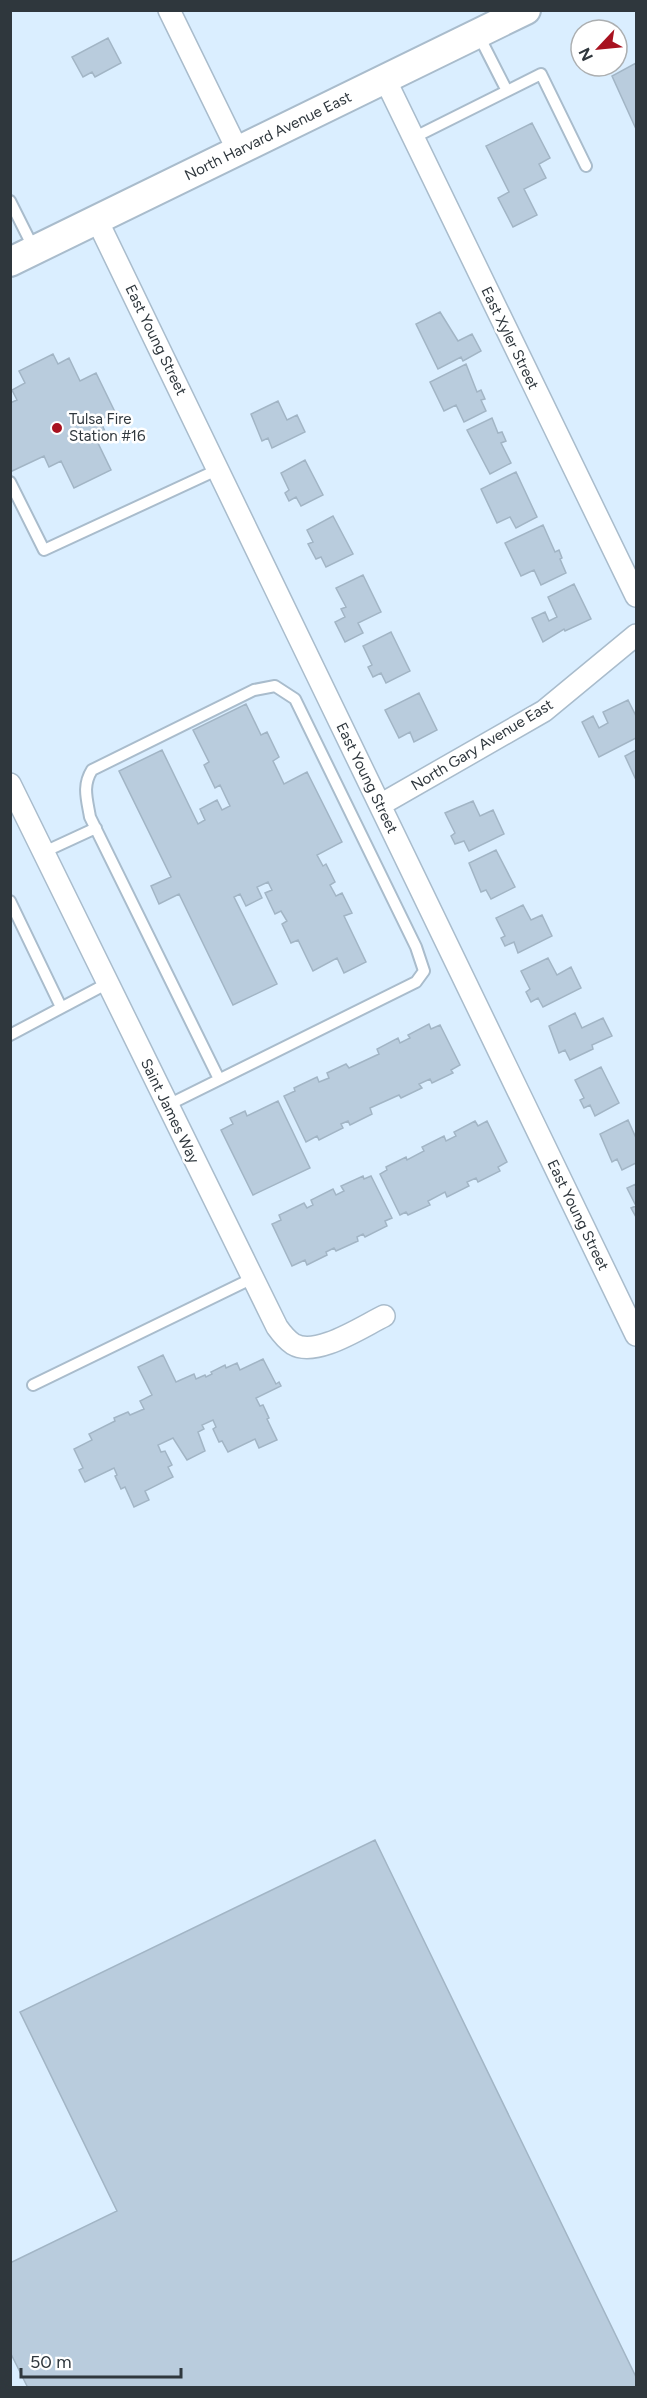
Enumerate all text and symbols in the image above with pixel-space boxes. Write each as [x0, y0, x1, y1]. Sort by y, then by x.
north arrow [569, 18, 629, 78]
text: N [575, 45, 597, 64]
street label: North Harvard Avenue East [182, 88, 355, 184]
street label: East Young Street [121, 282, 191, 399]
street label: East Xyler Street [477, 284, 543, 393]
place label: Tulsa Fire Station #16 [69, 410, 146, 445]
marker: Tulsa Fire Station #16 [50, 421, 64, 435]
street label: North Gary Avenue East [408, 695, 557, 795]
street label: East Young Street [332, 720, 402, 837]
street label: Saint James Way [137, 1056, 203, 1166]
street label: East Young Street [543, 1157, 613, 1274]
scale bar [21, 2341, 182, 2379]
text: 50 m [30, 2351, 72, 2373]

